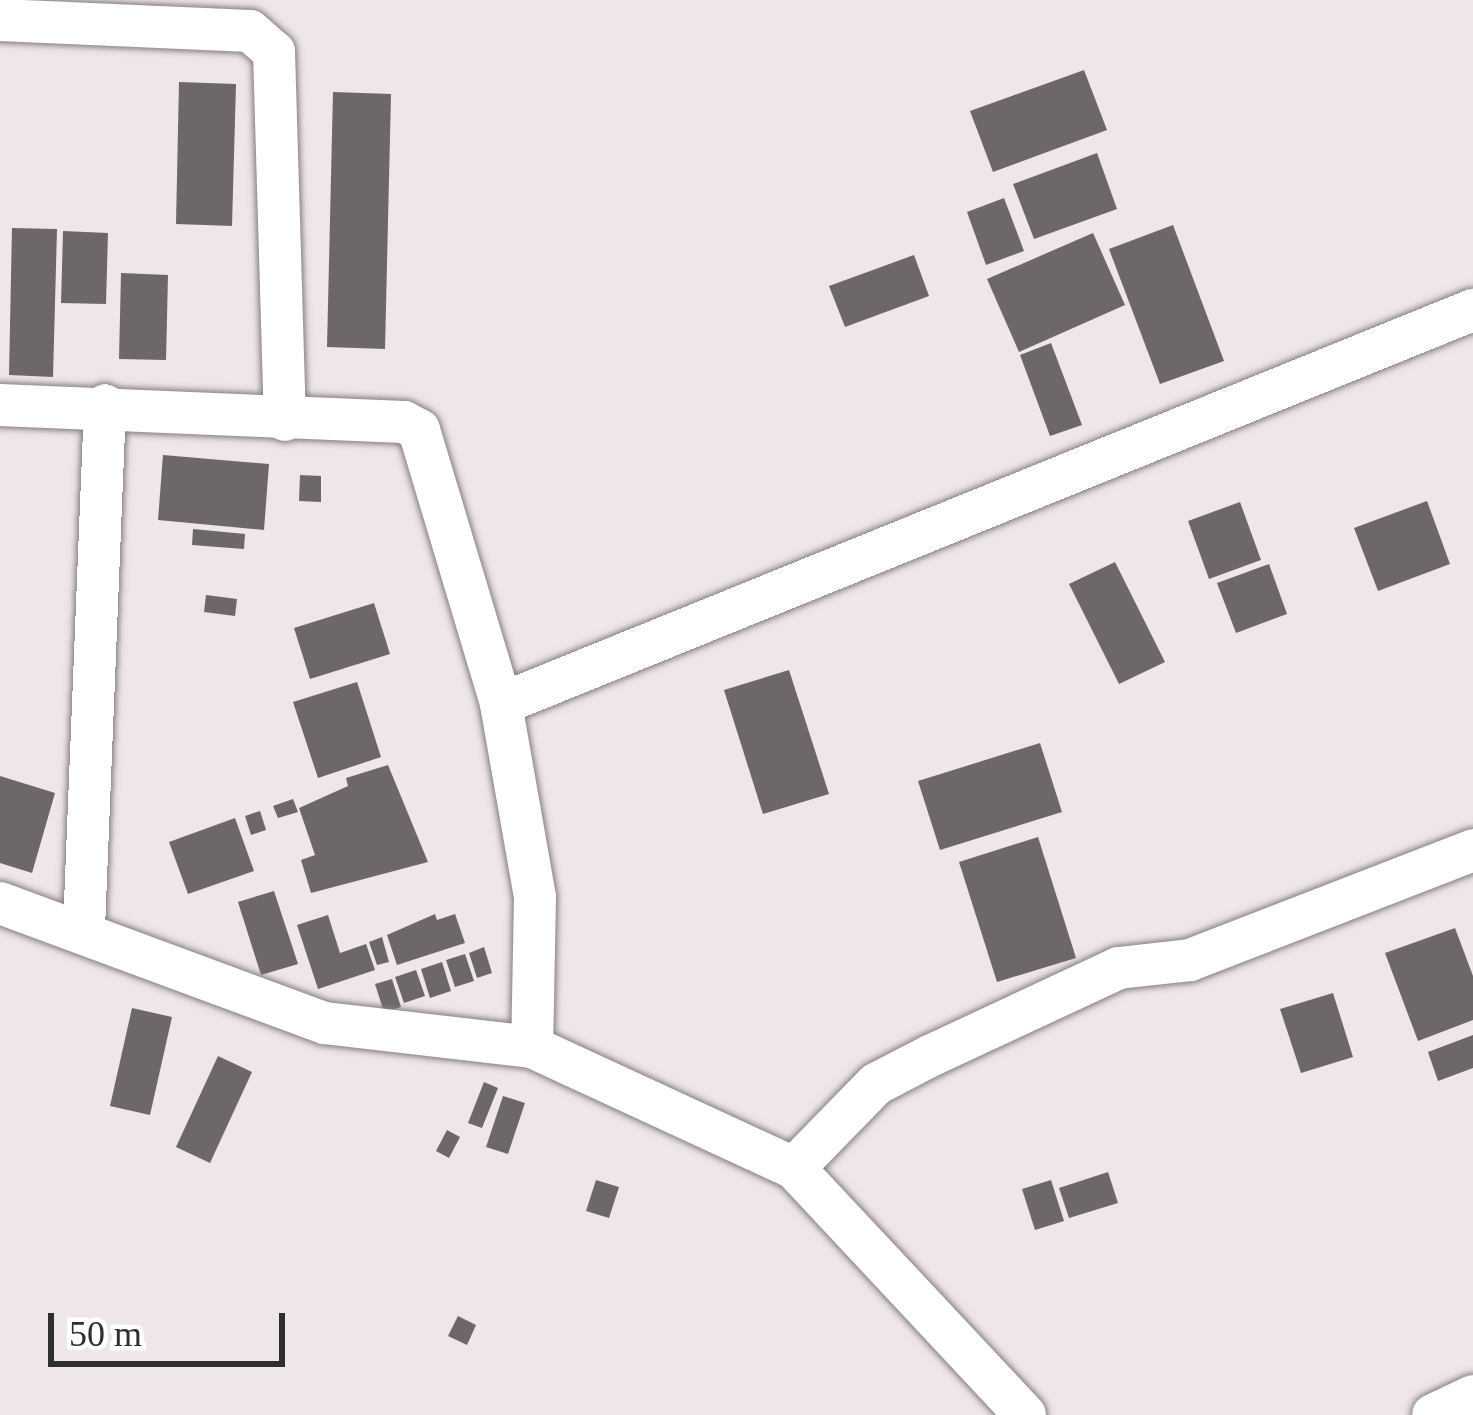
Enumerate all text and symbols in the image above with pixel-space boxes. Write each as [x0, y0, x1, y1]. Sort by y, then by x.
scale bar [54, 1289, 291, 1363]
text: 50 m [69, 1314, 142, 1354]

